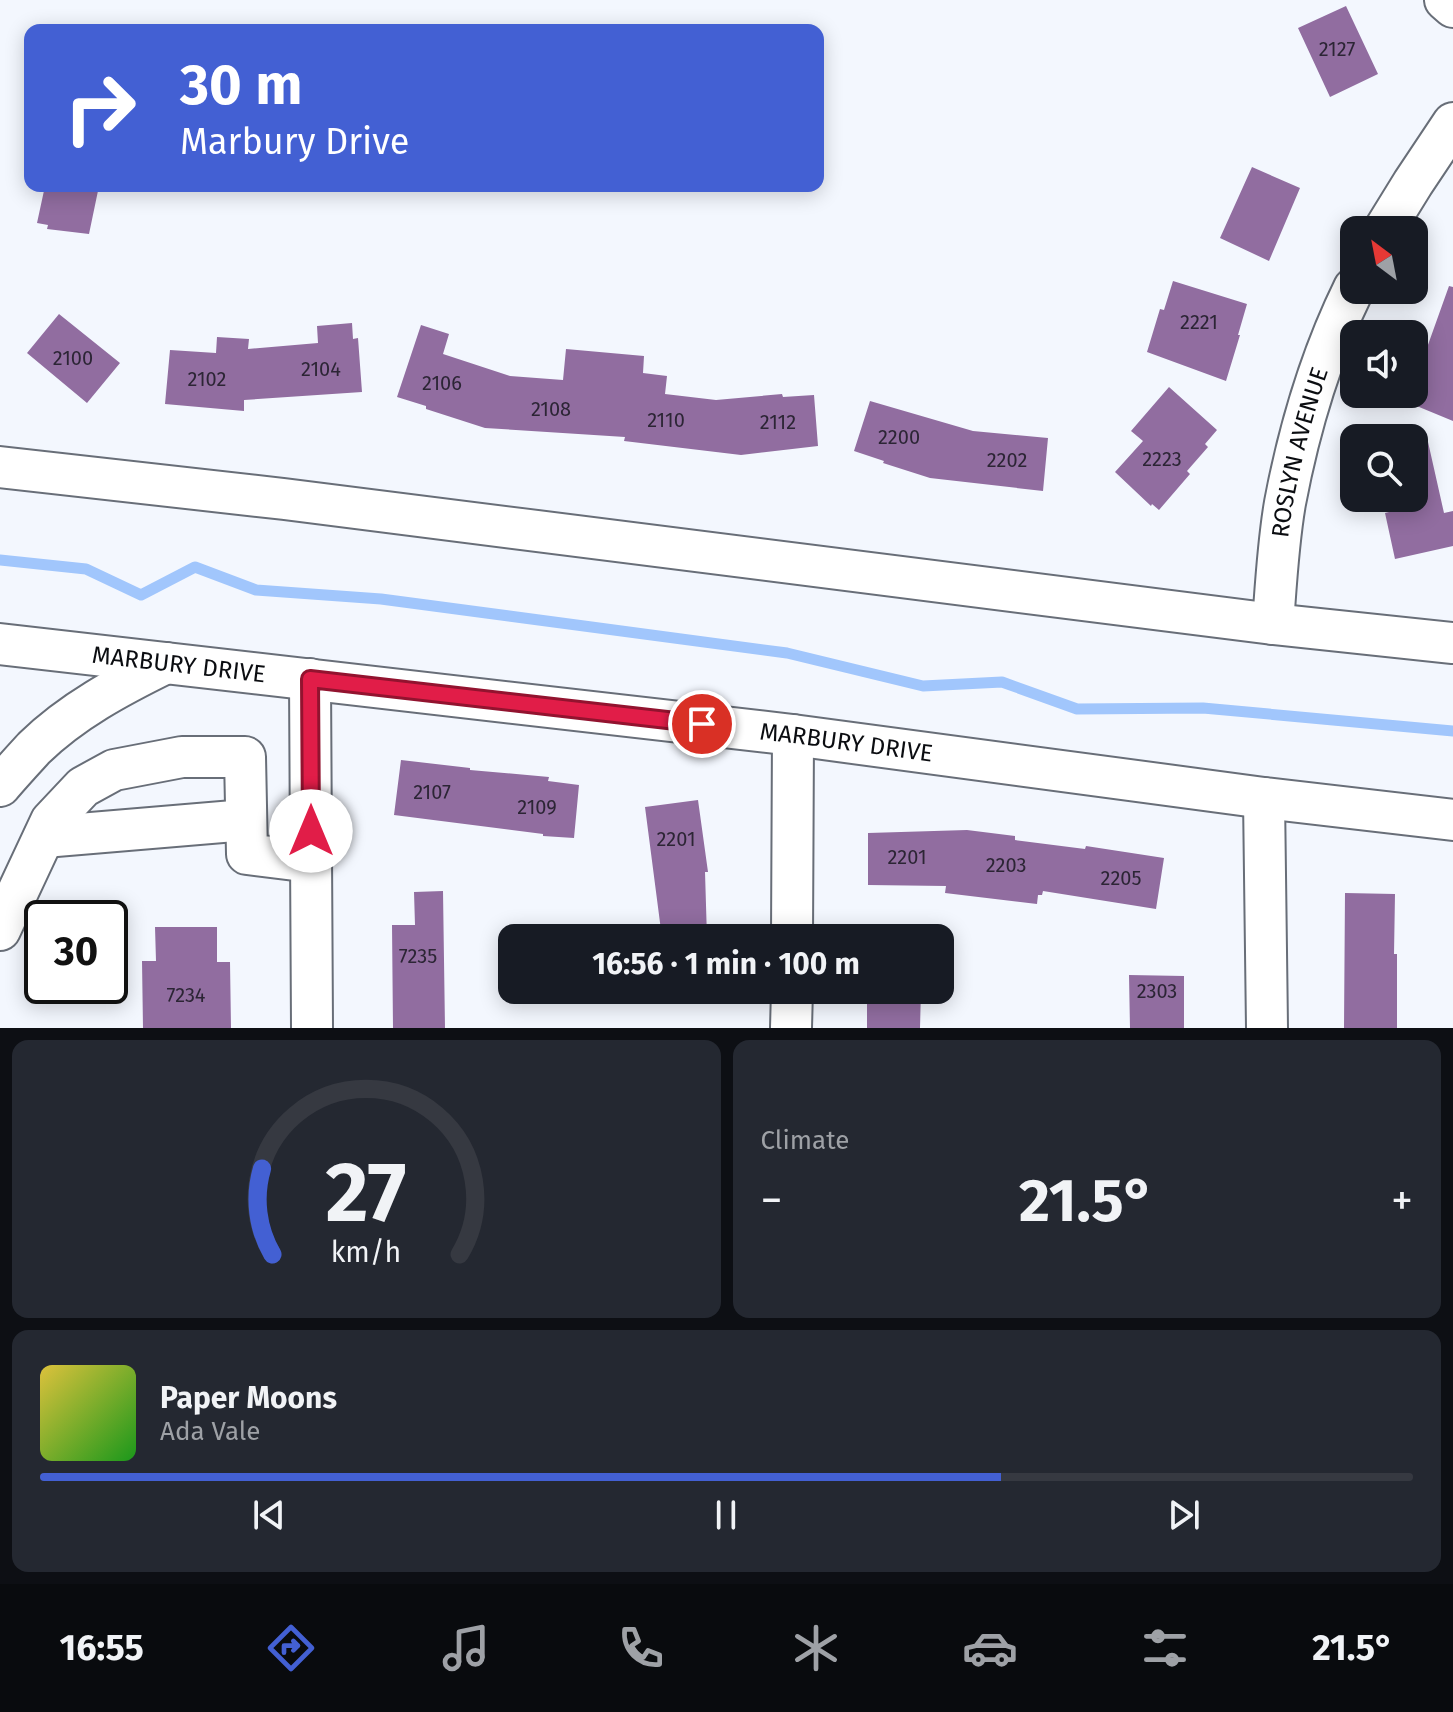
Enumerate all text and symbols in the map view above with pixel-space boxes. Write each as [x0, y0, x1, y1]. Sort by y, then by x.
house number: 2127 [1319, 37, 1355, 61]
text: 30 m [180, 52, 302, 119]
icon: right [48, 56, 152, 160]
text: Marbury Drive [180, 120, 409, 164]
north arrow [1340, 216, 1428, 304]
map controls [1340, 216, 1428, 512]
house number: 2221 [1180, 310, 1218, 334]
button: sound [1340, 320, 1428, 408]
house number: 2100 [53, 346, 93, 370]
house number: 2104 [301, 357, 341, 381]
street label: ROSLYN AVENUE [1266, 364, 1334, 539]
house number: 2102 [188, 367, 226, 391]
house number: 2106 [422, 371, 462, 395]
house number: 2108 [531, 397, 571, 421]
house number: 2110 [647, 408, 685, 432]
house number: 2112 [760, 410, 796, 434]
button: search [1340, 424, 1428, 512]
house number: 2200 [878, 425, 920, 449]
house number: 2223 [1142, 447, 1182, 471]
house number: 2202 [987, 448, 1027, 472]
street label: MARBURY DRIVE [91, 641, 267, 688]
pin [668, 690, 736, 758]
icon: arrive [680, 702, 724, 746]
street label: MARBURY DRIVE [758, 717, 935, 768]
house number: 2107 [413, 780, 451, 804]
position arrow [269, 789, 353, 873]
house number: 2109 [517, 795, 557, 819]
house number: 2201 [656, 827, 696, 851]
house number: 2201 [887, 845, 927, 869]
house number: 2203 [986, 853, 1026, 877]
house number: 2205 [1101, 866, 1141, 890]
speed limit sign: 30 [24, 900, 128, 1004]
house number: 7235 [399, 944, 437, 968]
text: 16:56 · 1 min · 100 m [592, 946, 860, 982]
house number: 2303 [1137, 979, 1177, 1003]
house number: 7234 [167, 983, 206, 1007]
text: Climate [761, 1125, 849, 1156]
text: 27 [326, 1143, 407, 1243]
text: 21.5° [1019, 1165, 1154, 1237]
text: − [761, 1174, 783, 1227]
text: + [1391, 1174, 1413, 1227]
text: km/h [331, 1235, 402, 1270]
text: Paper Moons [160, 1380, 337, 1416]
text: Ada Vale [160, 1416, 260, 1447]
icon: previous [247, 1493, 291, 1537]
icon: pause [704, 1493, 748, 1537]
icon: next [1162, 1493, 1206, 1537]
icon: directions [263, 1620, 319, 1676]
icon: music [438, 1620, 494, 1676]
icon: phone [613, 1620, 669, 1676]
icon: climate [788, 1620, 844, 1676]
icon: car [962, 1620, 1018, 1676]
icon: filters [1137, 1620, 1193, 1676]
text: 16:55 [59, 1626, 144, 1670]
text: 21.5° [1312, 1626, 1393, 1670]

